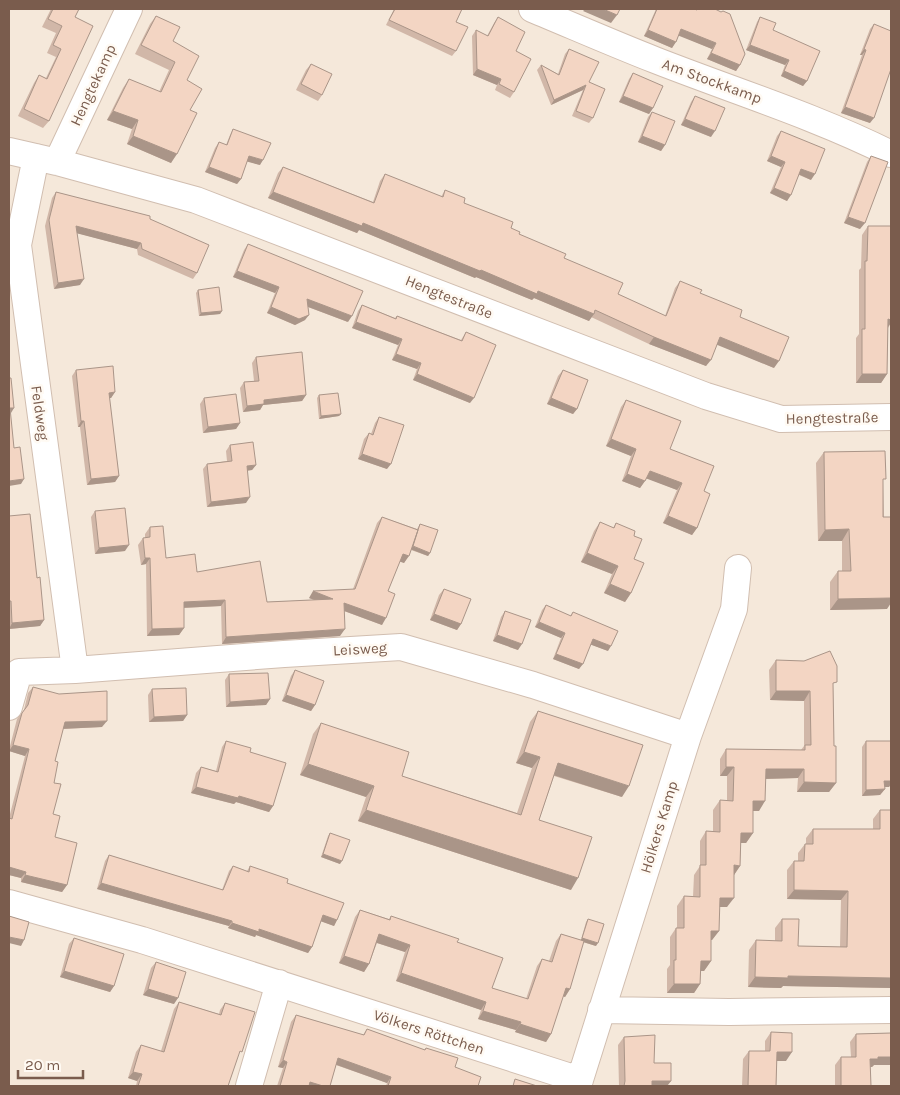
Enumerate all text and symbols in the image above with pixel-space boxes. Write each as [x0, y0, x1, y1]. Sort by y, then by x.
street label: Hengtekamp [66, 41, 120, 129]
street label: Am Stockkamp [660, 55, 764, 107]
street label: Hengtestraße [403, 271, 495, 323]
street label: Feldweg [27, 384, 53, 442]
street label: Hengtestraße [785, 408, 879, 428]
street label: Leisweg [333, 639, 388, 659]
street label: Hölkers Kamp [636, 779, 682, 875]
street label: Völkers Röttchen [371, 1006, 487, 1058]
scale bar [18, 1048, 82, 1080]
text: 20 m [25, 1056, 60, 1074]

